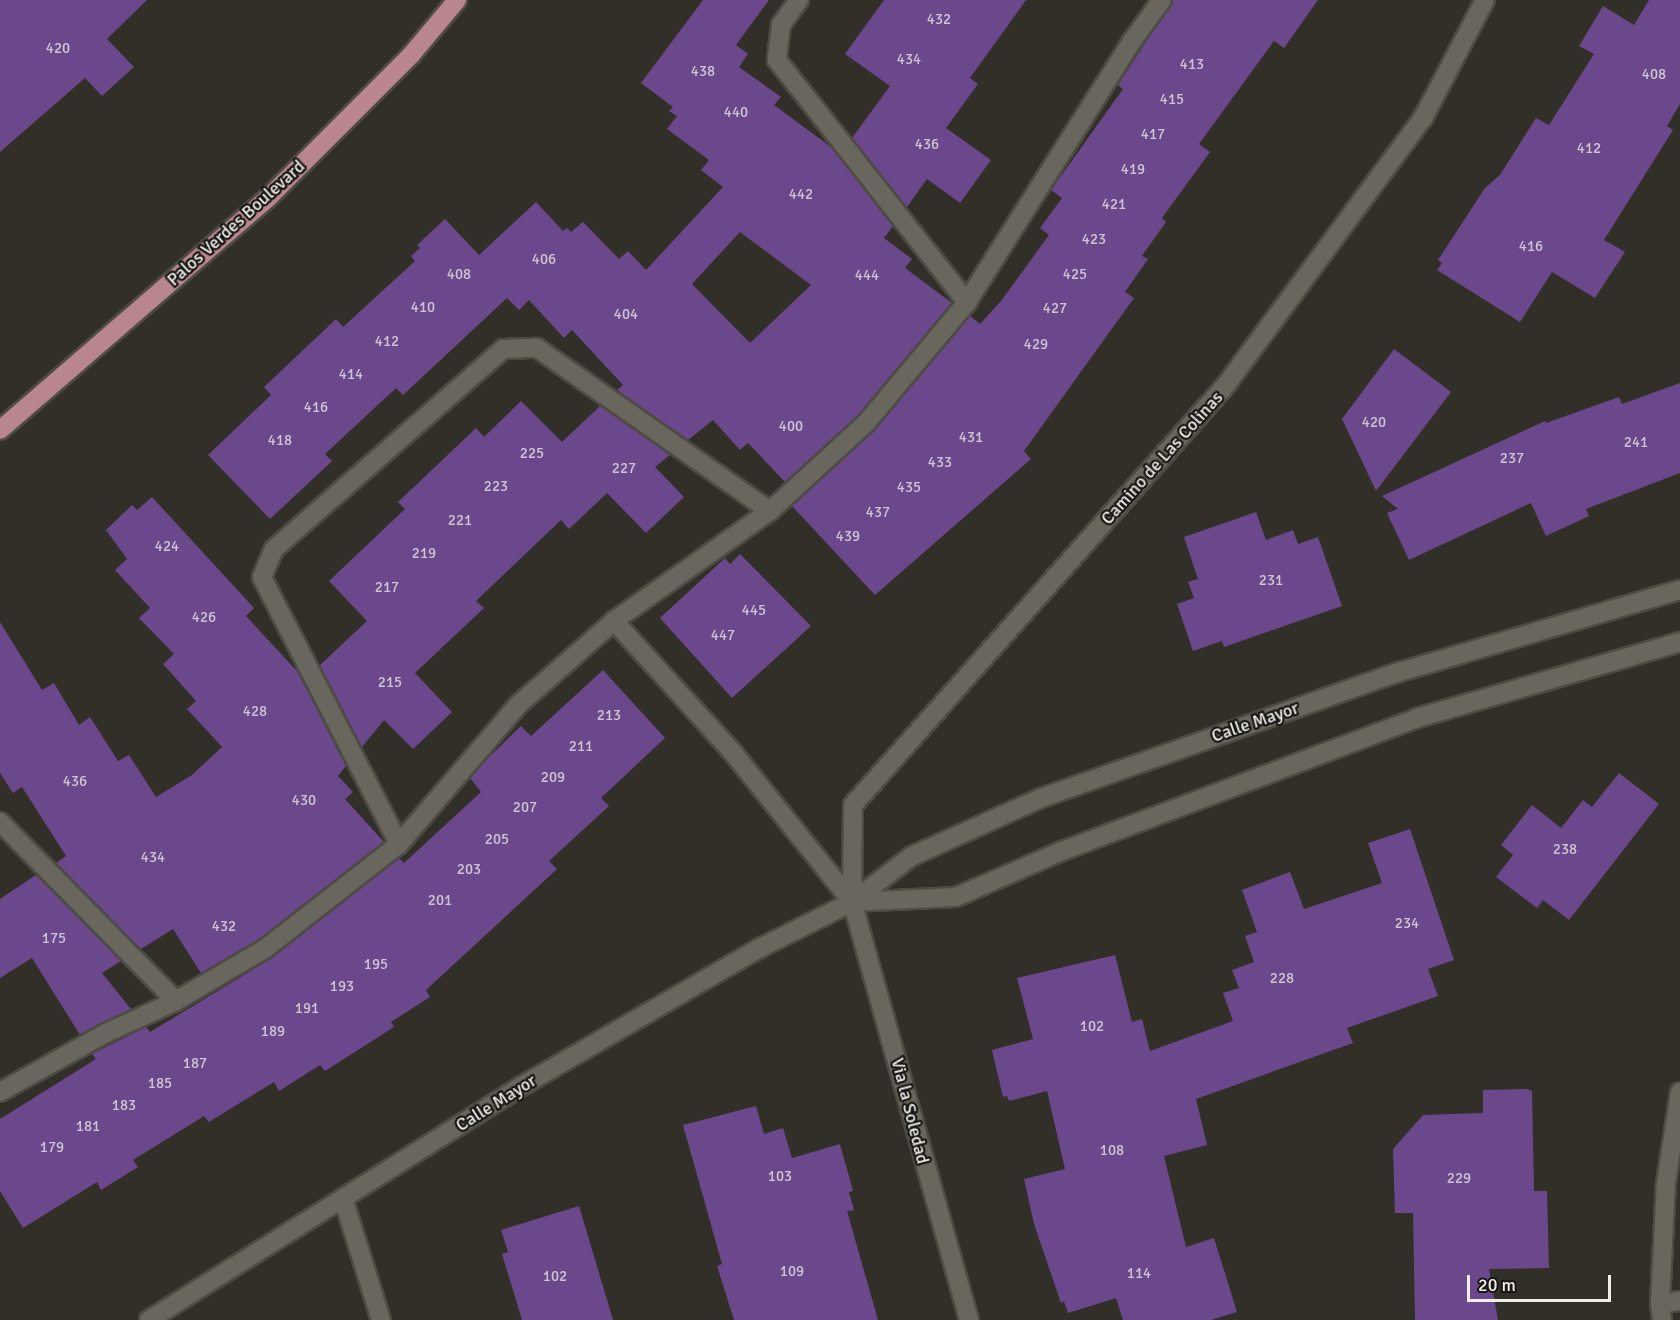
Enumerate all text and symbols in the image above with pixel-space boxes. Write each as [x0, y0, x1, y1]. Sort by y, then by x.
house number: 432 [927, 11, 951, 29]
house number: 420 [46, 40, 70, 58]
house number: 434 [897, 51, 921, 69]
house number: 413 [1180, 56, 1204, 74]
house number: 438 [691, 63, 715, 81]
house number: 408 [1642, 66, 1666, 84]
house number: 415 [1160, 91, 1184, 109]
house number: 440 [724, 104, 748, 122]
house number: 417 [1141, 126, 1165, 144]
house number: 436 [915, 136, 939, 154]
house number: 412 [1577, 140, 1601, 158]
street label: Palos Verdes Boulevard [163, 155, 309, 291]
house number: 419 [1121, 161, 1145, 179]
house number: 442 [789, 186, 813, 204]
house number: 421 [1102, 196, 1126, 214]
house number: 423 [1082, 231, 1106, 249]
house number: 416 [1519, 238, 1543, 256]
house number: 406 [532, 251, 556, 269]
house number: 408 [447, 266, 471, 284]
house number: 425 [1063, 266, 1087, 284]
house number: 444 [855, 267, 879, 285]
house number: 410 [411, 299, 435, 317]
house number: 427 [1043, 300, 1067, 318]
house number: 404 [614, 306, 638, 324]
house number: 412 [375, 333, 399, 351]
house number: 429 [1024, 336, 1048, 354]
house number: 414 [339, 366, 363, 384]
street label: Camino de Las Colinas [1096, 387, 1228, 529]
house number: 416 [304, 399, 328, 417]
house number: 420 [1362, 414, 1386, 432]
house number: 400 [779, 418, 803, 436]
house number: 431 [959, 429, 983, 447]
house number: 418 [268, 432, 292, 450]
house number: 241 [1624, 434, 1648, 452]
house number: 225 [520, 445, 544, 463]
house number: 237 [1500, 450, 1524, 468]
house number: 433 [928, 454, 952, 472]
house number: 227 [612, 460, 636, 478]
house number: 223 [484, 478, 508, 496]
house number: 435 [897, 479, 921, 497]
house number: 437 [866, 504, 890, 522]
house number: 221 [448, 512, 472, 530]
house number: 439 [836, 528, 860, 546]
house number: 424 [155, 538, 179, 556]
house number: 219 [412, 545, 436, 563]
house number: 231 [1259, 572, 1283, 590]
house number: 217 [375, 579, 399, 597]
house number: 445 [742, 602, 766, 620]
house number: 426 [192, 609, 216, 627]
house number: 447 [711, 627, 735, 645]
house number: 215 [378, 674, 402, 692]
street label: Calle Mayor [1209, 697, 1301, 747]
house number: 428 [243, 703, 267, 721]
house number: 213 [597, 707, 621, 725]
house number: 211 [569, 738, 593, 756]
house number: 209 [541, 769, 565, 787]
house number: 436 [63, 773, 87, 791]
house number: 430 [292, 792, 316, 810]
house number: 207 [513, 799, 537, 817]
house number: 205 [485, 831, 509, 849]
house number: 238 [1553, 841, 1577, 859]
house number: 434 [141, 849, 165, 867]
house number: 203 [457, 861, 481, 879]
house number: 201 [428, 892, 452, 910]
house number: 234 [1395, 915, 1419, 933]
house number: 432 [212, 918, 236, 936]
house number: 175 [42, 930, 66, 948]
house number: 195 [364, 956, 388, 974]
house number: 228 [1270, 970, 1294, 988]
house number: 193 [330, 978, 354, 996]
house number: 191 [295, 1000, 319, 1018]
house number: 102 [1080, 1018, 1104, 1036]
house number: 189 [261, 1023, 285, 1041]
house number: 187 [183, 1055, 207, 1073]
street label: Via la Soledad [886, 1056, 934, 1166]
street label: Calle Mayor [452, 1070, 540, 1136]
house number: 185 [148, 1075, 172, 1093]
house number: 183 [112, 1097, 136, 1115]
house number: 181 [76, 1118, 100, 1136]
house number: 179 [40, 1139, 64, 1157]
house number: 108 [1100, 1142, 1124, 1160]
house number: 103 [768, 1168, 792, 1186]
house number: 229 [1447, 1170, 1471, 1188]
house number: 109 [780, 1263, 804, 1281]
scale bar [1470, 1263, 1614, 1301]
house number: 114 [1127, 1265, 1151, 1283]
house number: 102 [543, 1268, 567, 1286]
text: 20 m [1478, 1274, 1516, 1296]

